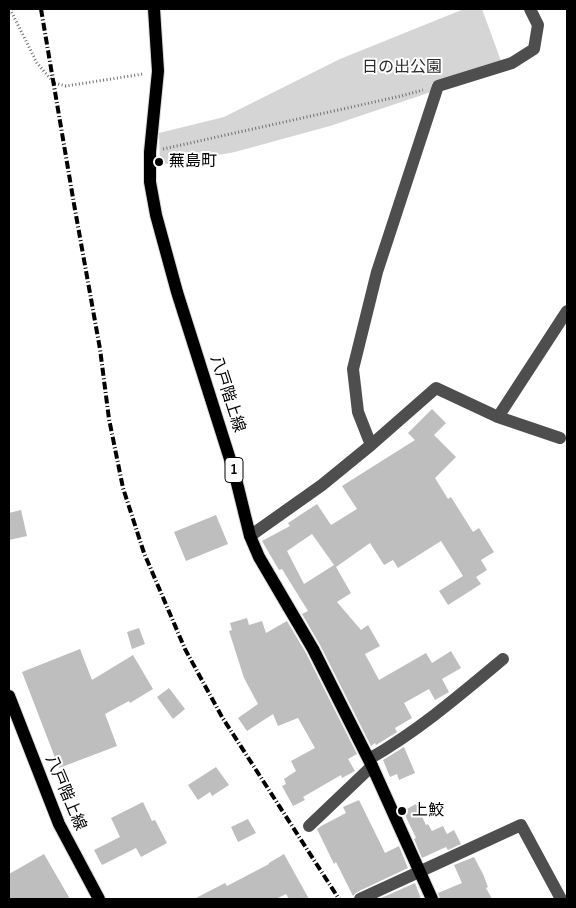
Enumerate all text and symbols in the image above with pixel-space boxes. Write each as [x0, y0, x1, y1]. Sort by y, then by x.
park label: 日の出公園 [362, 58, 442, 78]
place label: 蕪島町 [169, 152, 217, 172]
marker: 蕪島町 [153, 156, 165, 168]
street label: 八戸階上線 [206, 353, 248, 435]
road number: 1 [225, 458, 243, 482]
street label: 八戸階上線 [41, 752, 89, 834]
place label: 上鮫 [412, 801, 444, 821]
marker: 上鮫 [396, 805, 408, 817]

